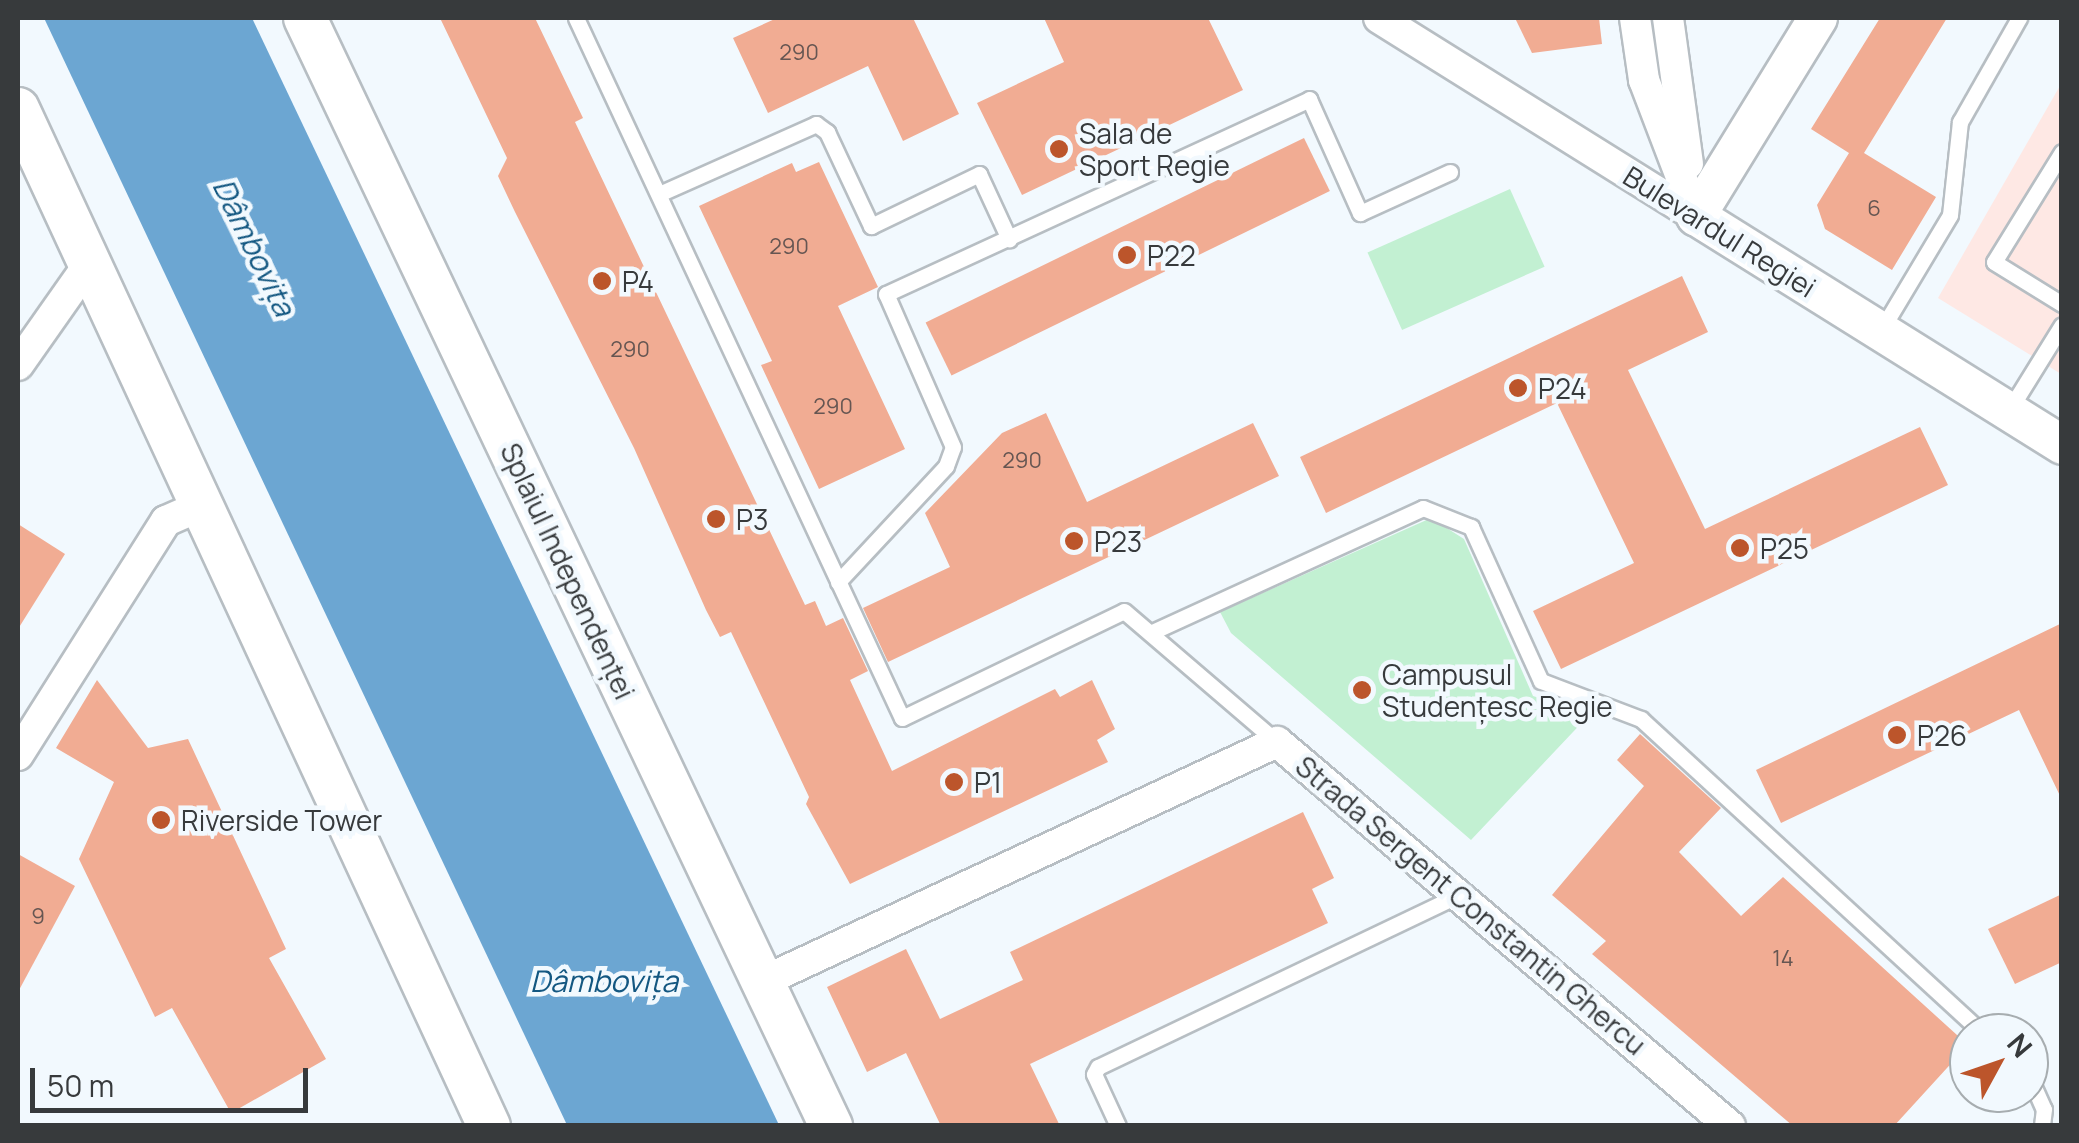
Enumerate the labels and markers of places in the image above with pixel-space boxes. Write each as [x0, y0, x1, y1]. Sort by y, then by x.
place label: Sala de Sport Regie [1079, 116, 1230, 182]
marker: Sala de Sport Regie [1048, 138, 1070, 160]
place label: P22 [1147, 238, 1196, 272]
marker: P22 [1116, 244, 1138, 266]
place label: P4 [622, 264, 654, 298]
marker: P4 [591, 270, 613, 292]
place label: P24 [1538, 371, 1587, 405]
marker: P24 [1507, 377, 1529, 399]
place label: P3 [736, 502, 768, 536]
marker: P3 [705, 508, 727, 530]
place label: P23 [1094, 524, 1142, 558]
marker: P23 [1063, 530, 1085, 552]
place label: P25 [1760, 531, 1809, 565]
marker: P25 [1729, 537, 1751, 559]
place label: Campusul Studențesc Regie [1382, 657, 1613, 723]
marker: Campusul Studențesc Regie [1351, 679, 1373, 701]
place label: P26 [1917, 718, 1967, 752]
marker: P26 [1886, 724, 1908, 746]
place label: P1 [974, 765, 1002, 799]
marker: P1 [943, 771, 965, 793]
place label: Riverside Tower [181, 803, 382, 837]
marker: Riverside Tower [150, 809, 172, 831]

